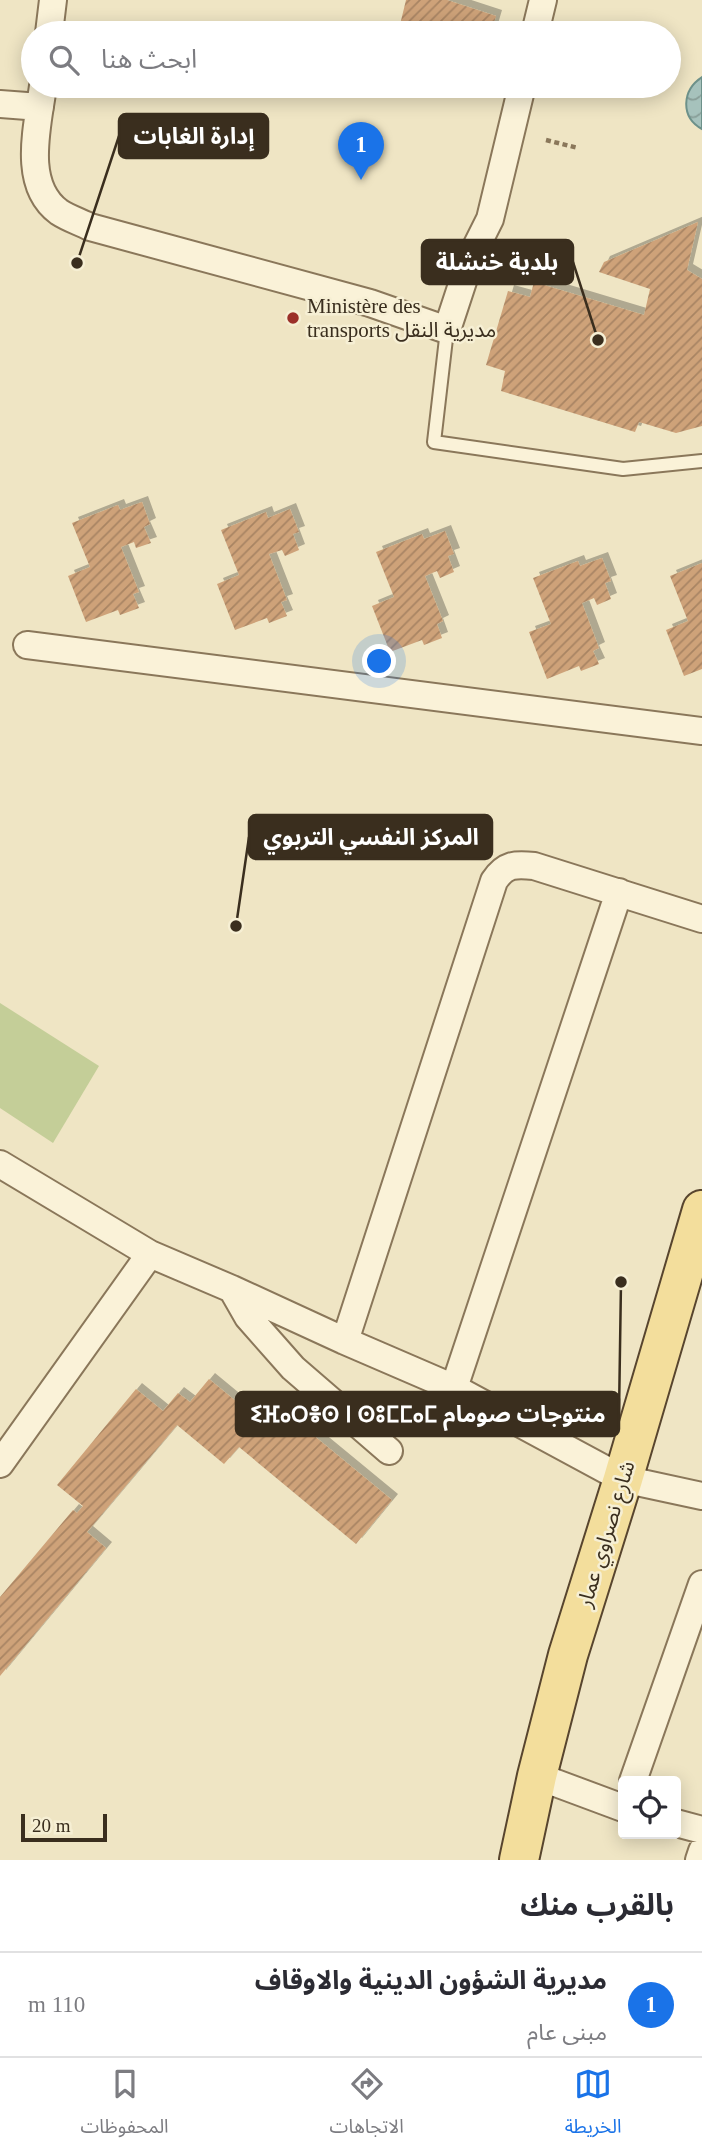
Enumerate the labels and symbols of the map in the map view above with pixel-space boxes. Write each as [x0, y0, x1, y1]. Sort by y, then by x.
callout: إدارة الغابات [119, 114, 268, 158]
pin: 1 [338, 122, 384, 180]
text: إدارة الغابات [134, 124, 255, 152]
callout: بلدية خنشلة [422, 240, 573, 284]
text: بلدية خنشلة [436, 250, 558, 275]
place label: Ministère des transports مديرية النقل [307, 294, 496, 342]
marker: Ministère des transports مديرية النقل [285, 310, 301, 326]
your location [362, 644, 396, 678]
callout: المركز النفسي التربوي [249, 815, 492, 859]
text: المركز النفسي التربوي [263, 825, 479, 855]
callout: ⵉⴼⴰⵔⴻⵙ ⵏ ⵙⵓⵎⵎⴰⵎ منتوجات صومام [236, 1392, 619, 1436]
text: ⵉⴼⴰⵔⴻⵙ ⵏ ⵙⵓⵎⵎⴰⵎ منتوجات صومام [250, 1402, 606, 1432]
street label: شارع نصراوي عمار [572, 1458, 643, 1612]
scale bar [21, 1811, 107, 1843]

